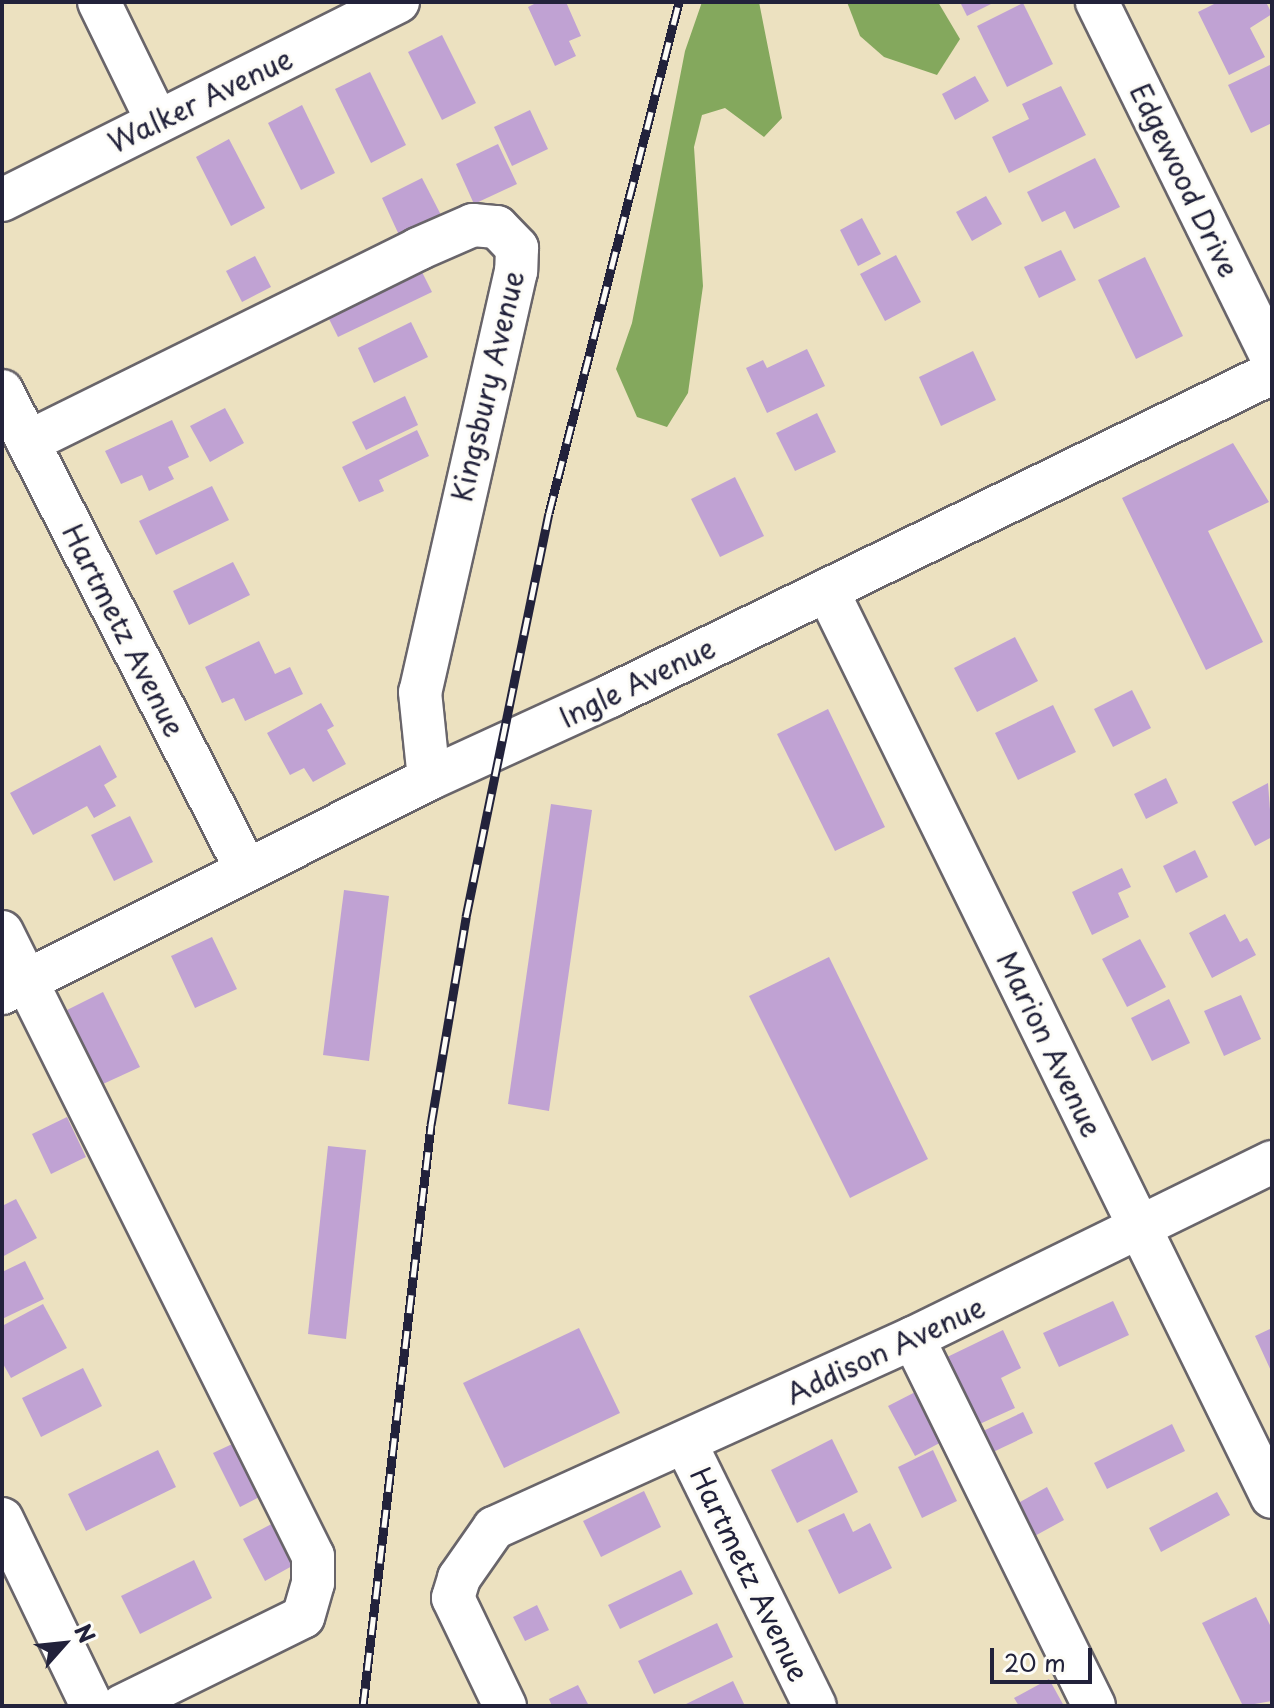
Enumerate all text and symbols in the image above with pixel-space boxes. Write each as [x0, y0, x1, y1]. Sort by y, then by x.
street label: Walker Avenue [101, 40, 299, 160]
street label: Edgewood Drive [1123, 77, 1247, 283]
street label: Kingsbury Avenue [444, 267, 530, 505]
street label: Hartmetz Avenue [56, 519, 192, 741]
street label: Ingle Avenue [553, 630, 721, 734]
street label: Marion Avenue [991, 946, 1109, 1142]
street label: Addison Avenue [782, 1290, 988, 1410]
street label: Hartmetz Avenue [684, 1462, 816, 1686]
north arrow [24, 1604, 104, 1684]
text: N [67, 1618, 104, 1648]
scale bar [994, 1632, 1096, 1682]
text: 20 m [1004, 1644, 1066, 1680]

